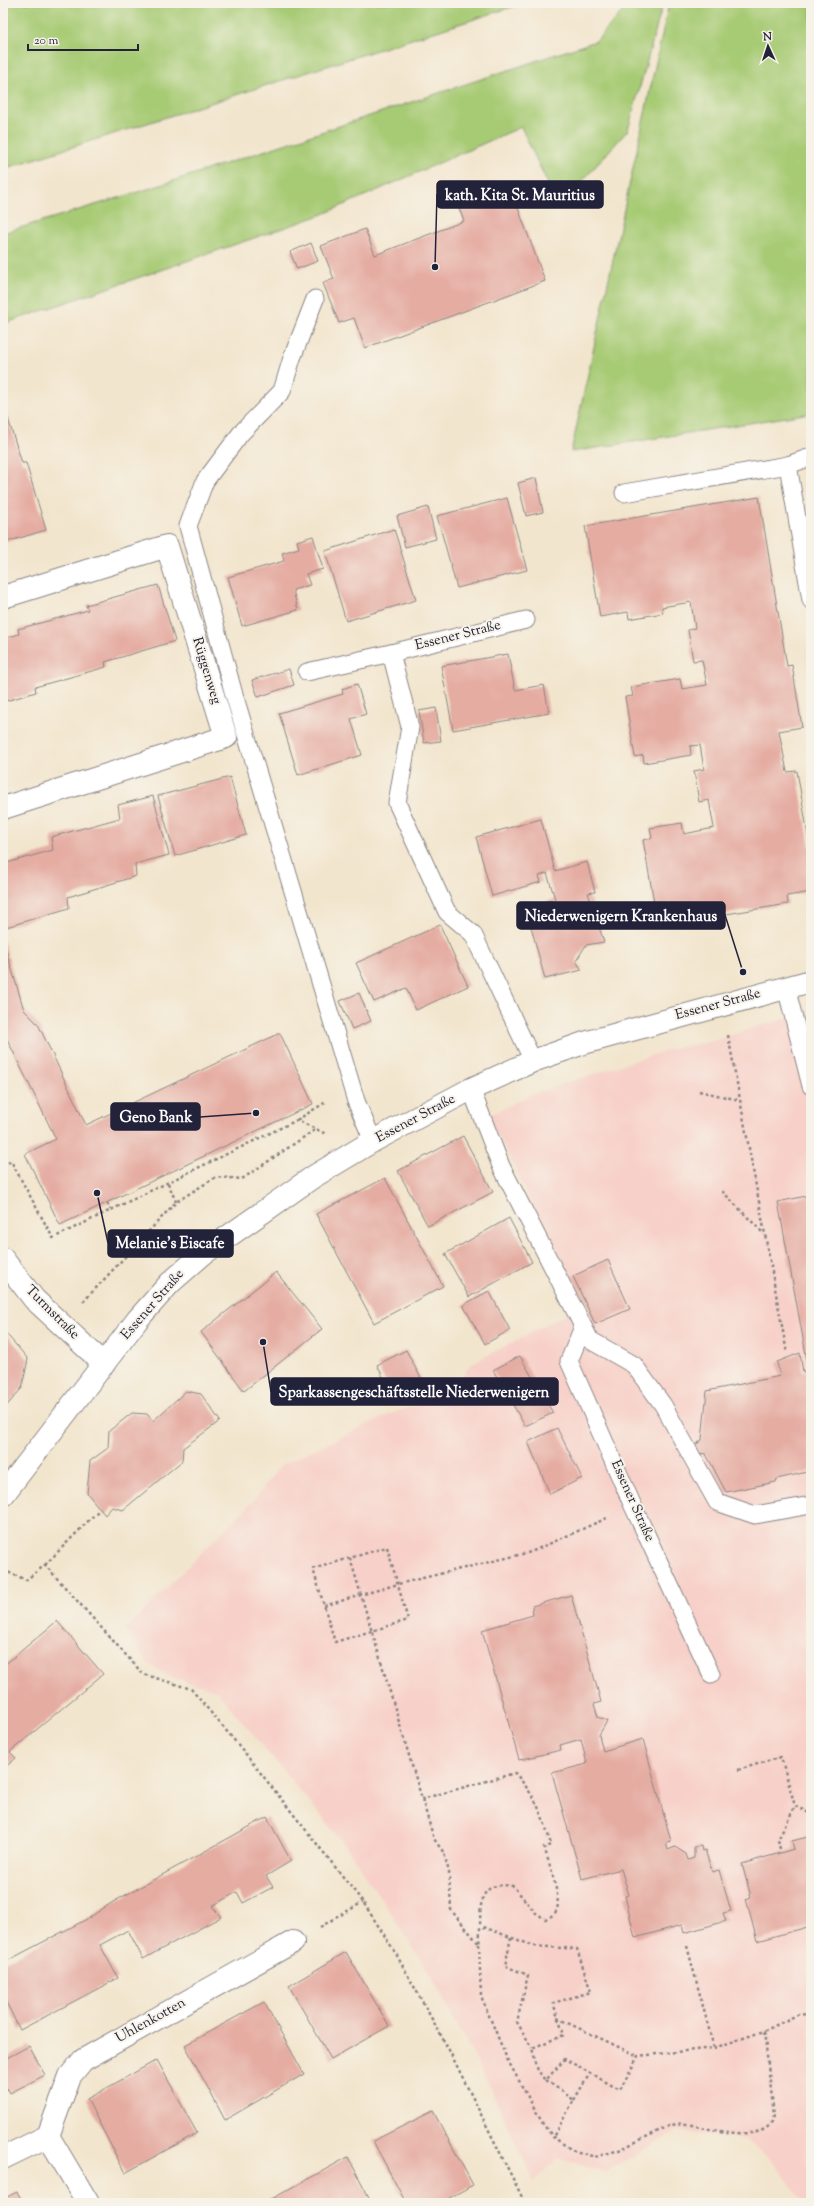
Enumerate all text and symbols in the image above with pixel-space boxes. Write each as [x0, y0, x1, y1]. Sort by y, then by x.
scale bar [28, 26, 138, 52]
north arrow [748, 26, 788, 66]
text: N [762, 29, 773, 45]
text: 20 m [34, 32, 59, 50]
callout: kath. Kita St. Mauritius [437, 181, 603, 208]
text: kath. Kita St. Mauritius [444, 186, 595, 207]
street label: Essener Straße [413, 616, 503, 656]
street label: Rüggenweg [186, 635, 226, 707]
callout: Niederwenigern Krankenhaus [517, 902, 725, 929]
text: Niederwenigern Krankenhaus [525, 907, 717, 928]
street label: Essener Straße [673, 984, 763, 1026]
street label: Essener Straße [373, 1090, 459, 1148]
callout: Geno Bank [111, 1103, 200, 1130]
text: Geno Bank [120, 1108, 193, 1129]
callout: Melanie's Eiscafe [108, 1230, 233, 1257]
text: Melanie's Eiscafe [116, 1234, 224, 1255]
street label: Essener Straße [117, 1265, 189, 1345]
street label: Turmstraße [20, 1281, 84, 1345]
callout: Sparkassengeschäftsstelle Niederwenigern [271, 1378, 558, 1405]
text: Sparkassengeschäftsstelle Niederwenigern [279, 1383, 550, 1404]
street label: Essener Straße [605, 1457, 659, 1545]
street label: Uhlenkotten [112, 1993, 190, 2049]

